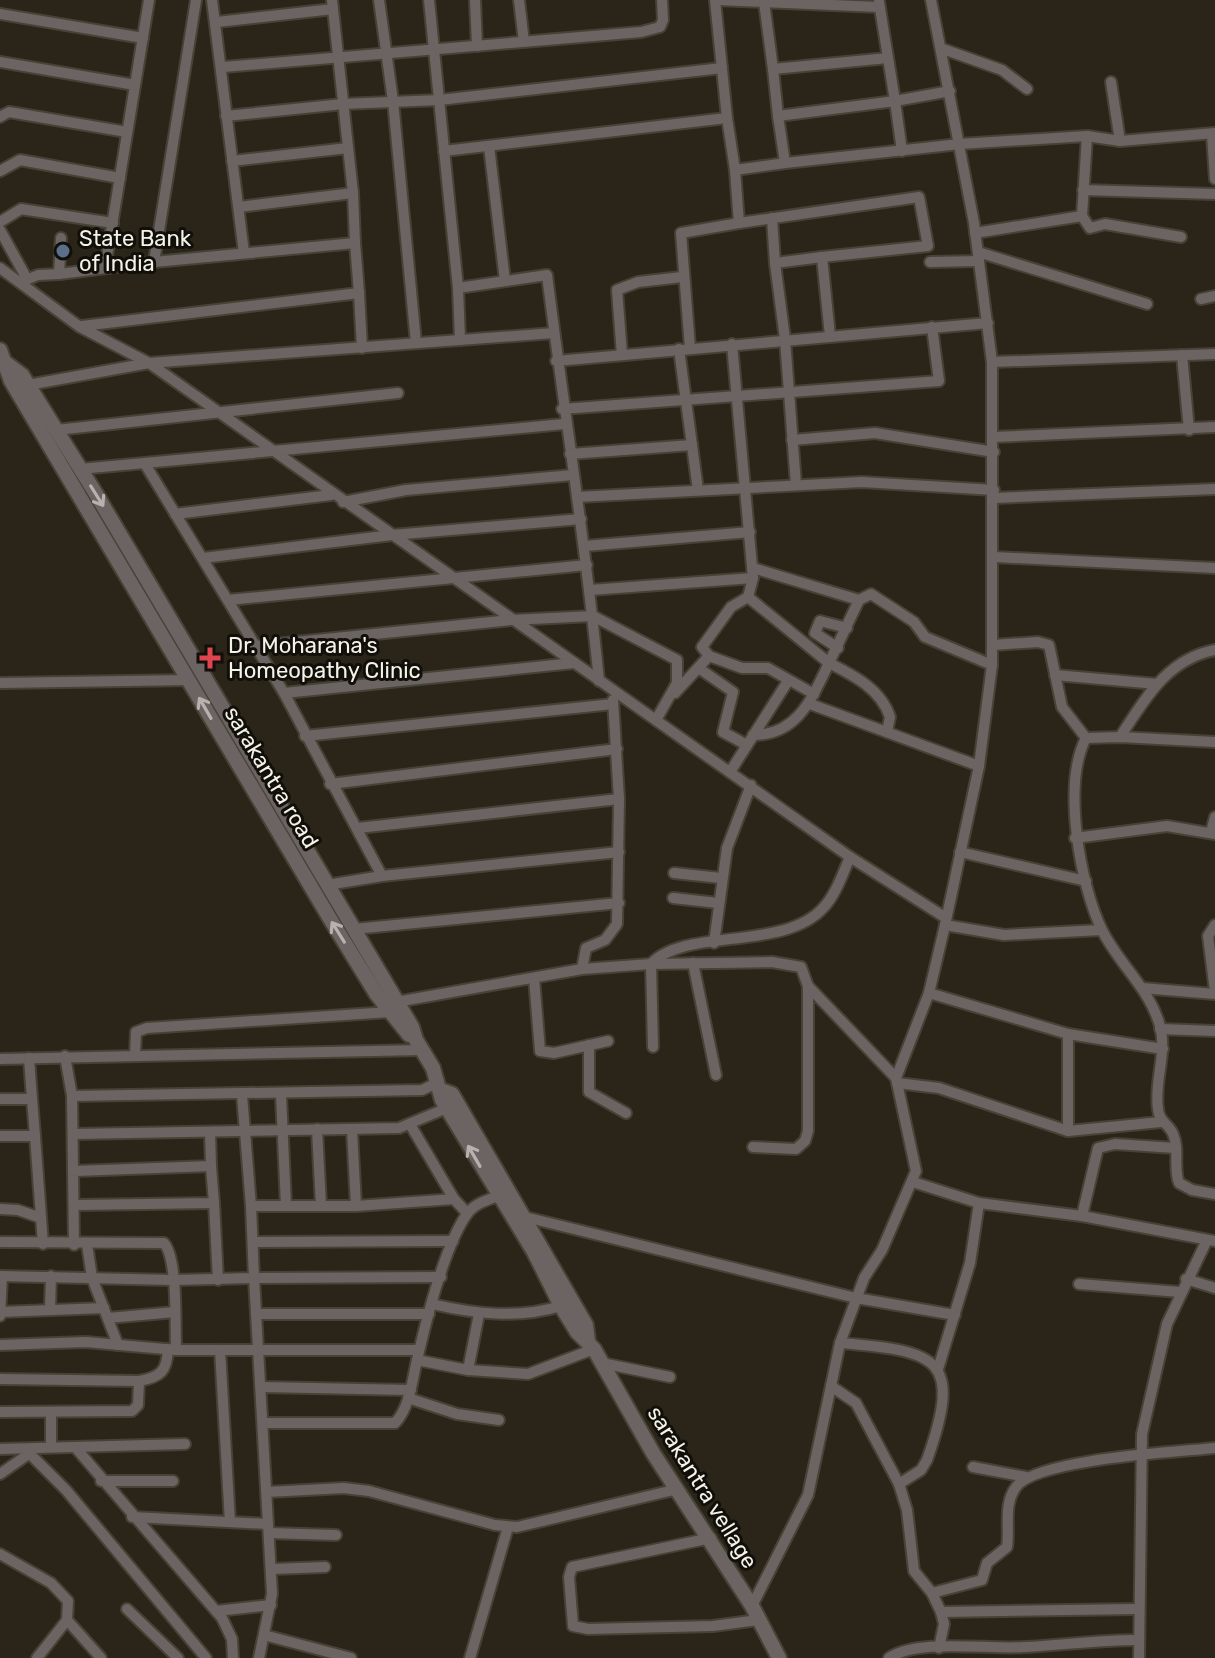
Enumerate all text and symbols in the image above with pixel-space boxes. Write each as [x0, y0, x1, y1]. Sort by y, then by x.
place label: State Bank of India [79, 225, 192, 277]
marker: State Bank of India [54, 242, 72, 260]
one-way arrow [90, 484, 106, 507]
place label: Dr. Moharana's Homeopathy Clinic [228, 632, 421, 684]
marker: Dr. Moharana's Homeopathy Clinic [199, 647, 221, 669]
one-way arrow [197, 697, 213, 720]
street label: sarakantra road [219, 702, 324, 853]
one-way arrow [329, 921, 346, 943]
one-way arrow [466, 1145, 482, 1168]
street label: sarakantra vellage [642, 1401, 763, 1573]

